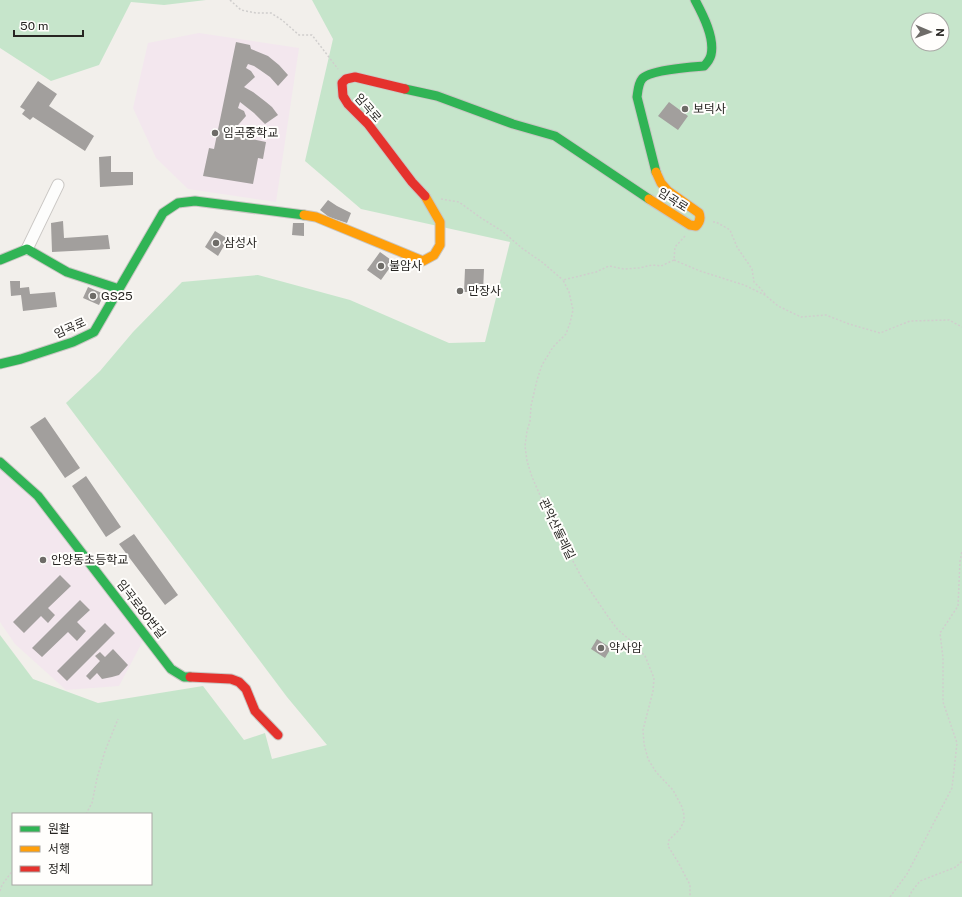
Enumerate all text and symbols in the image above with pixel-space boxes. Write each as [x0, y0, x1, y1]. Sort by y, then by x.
scale bar [14, 12, 83, 38]
north arrow [910, 12, 950, 52]
text: 50 m [20, 19, 48, 33]
text: N [934, 28, 946, 37]
street label: 임곡로 [352, 91, 384, 125]
place label: 보덕사 [693, 102, 726, 116]
marker: 보덕사 [680, 104, 690, 114]
place label: 임곡중학교 [223, 126, 278, 140]
marker: 임곡중학교 [210, 128, 220, 138]
street label: 임곡로 [655, 185, 691, 215]
place label: 삼성사 [224, 236, 257, 250]
marker: 삼성사 [211, 238, 221, 248]
place label: 불암사 [389, 259, 422, 273]
marker: 불암사 [376, 261, 386, 271]
place label: 만장사 [468, 284, 501, 298]
marker: 만장사 [455, 286, 465, 296]
place label: GS25 [101, 289, 133, 303]
marker: GS25 [88, 291, 98, 301]
street label: 임곡로 [52, 315, 88, 341]
street label: 관악산둘레길 [536, 496, 578, 562]
place label: 안양동초등학교 [51, 553, 128, 567]
marker: 안양동초등학교 [38, 555, 48, 565]
street label: 임곡로80번길 [114, 577, 168, 641]
place label: 약사암 [609, 641, 642, 655]
marker: 약사암 [596, 643, 606, 653]
legend [12, 813, 152, 885]
text: 원활 [48, 822, 70, 836]
text: 서행 [48, 842, 70, 856]
text: 정체 [48, 862, 70, 876]

